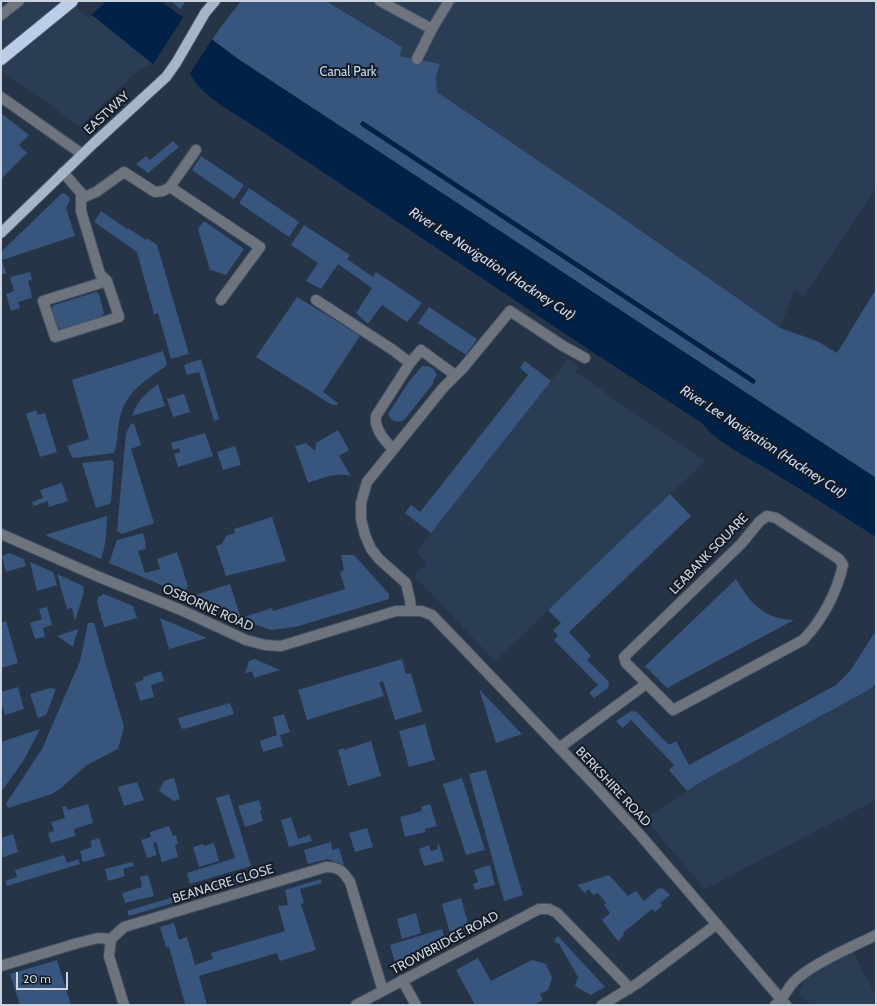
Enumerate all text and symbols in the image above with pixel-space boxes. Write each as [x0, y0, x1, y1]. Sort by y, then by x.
park label: Canal Park [319, 64, 377, 80]
street label: EASTWAY [81, 88, 133, 138]
water label: River Lee Navigation (Hackney Cut) [406, 204, 578, 324]
water label: River Lee Navigation (Hackney Cut) [677, 382, 849, 502]
street label: LEABANK SQUARE [666, 510, 752, 598]
street label: OSBORNE ROAD [160, 581, 256, 635]
street label: BERKSHIRE ROAD [572, 744, 654, 830]
street label: BEANACRE CLOSE [171, 861, 275, 907]
street label: TROWBRIDGE ROAD [389, 908, 501, 978]
scale bar [18, 964, 70, 990]
text: 20 m [23, 971, 51, 986]

